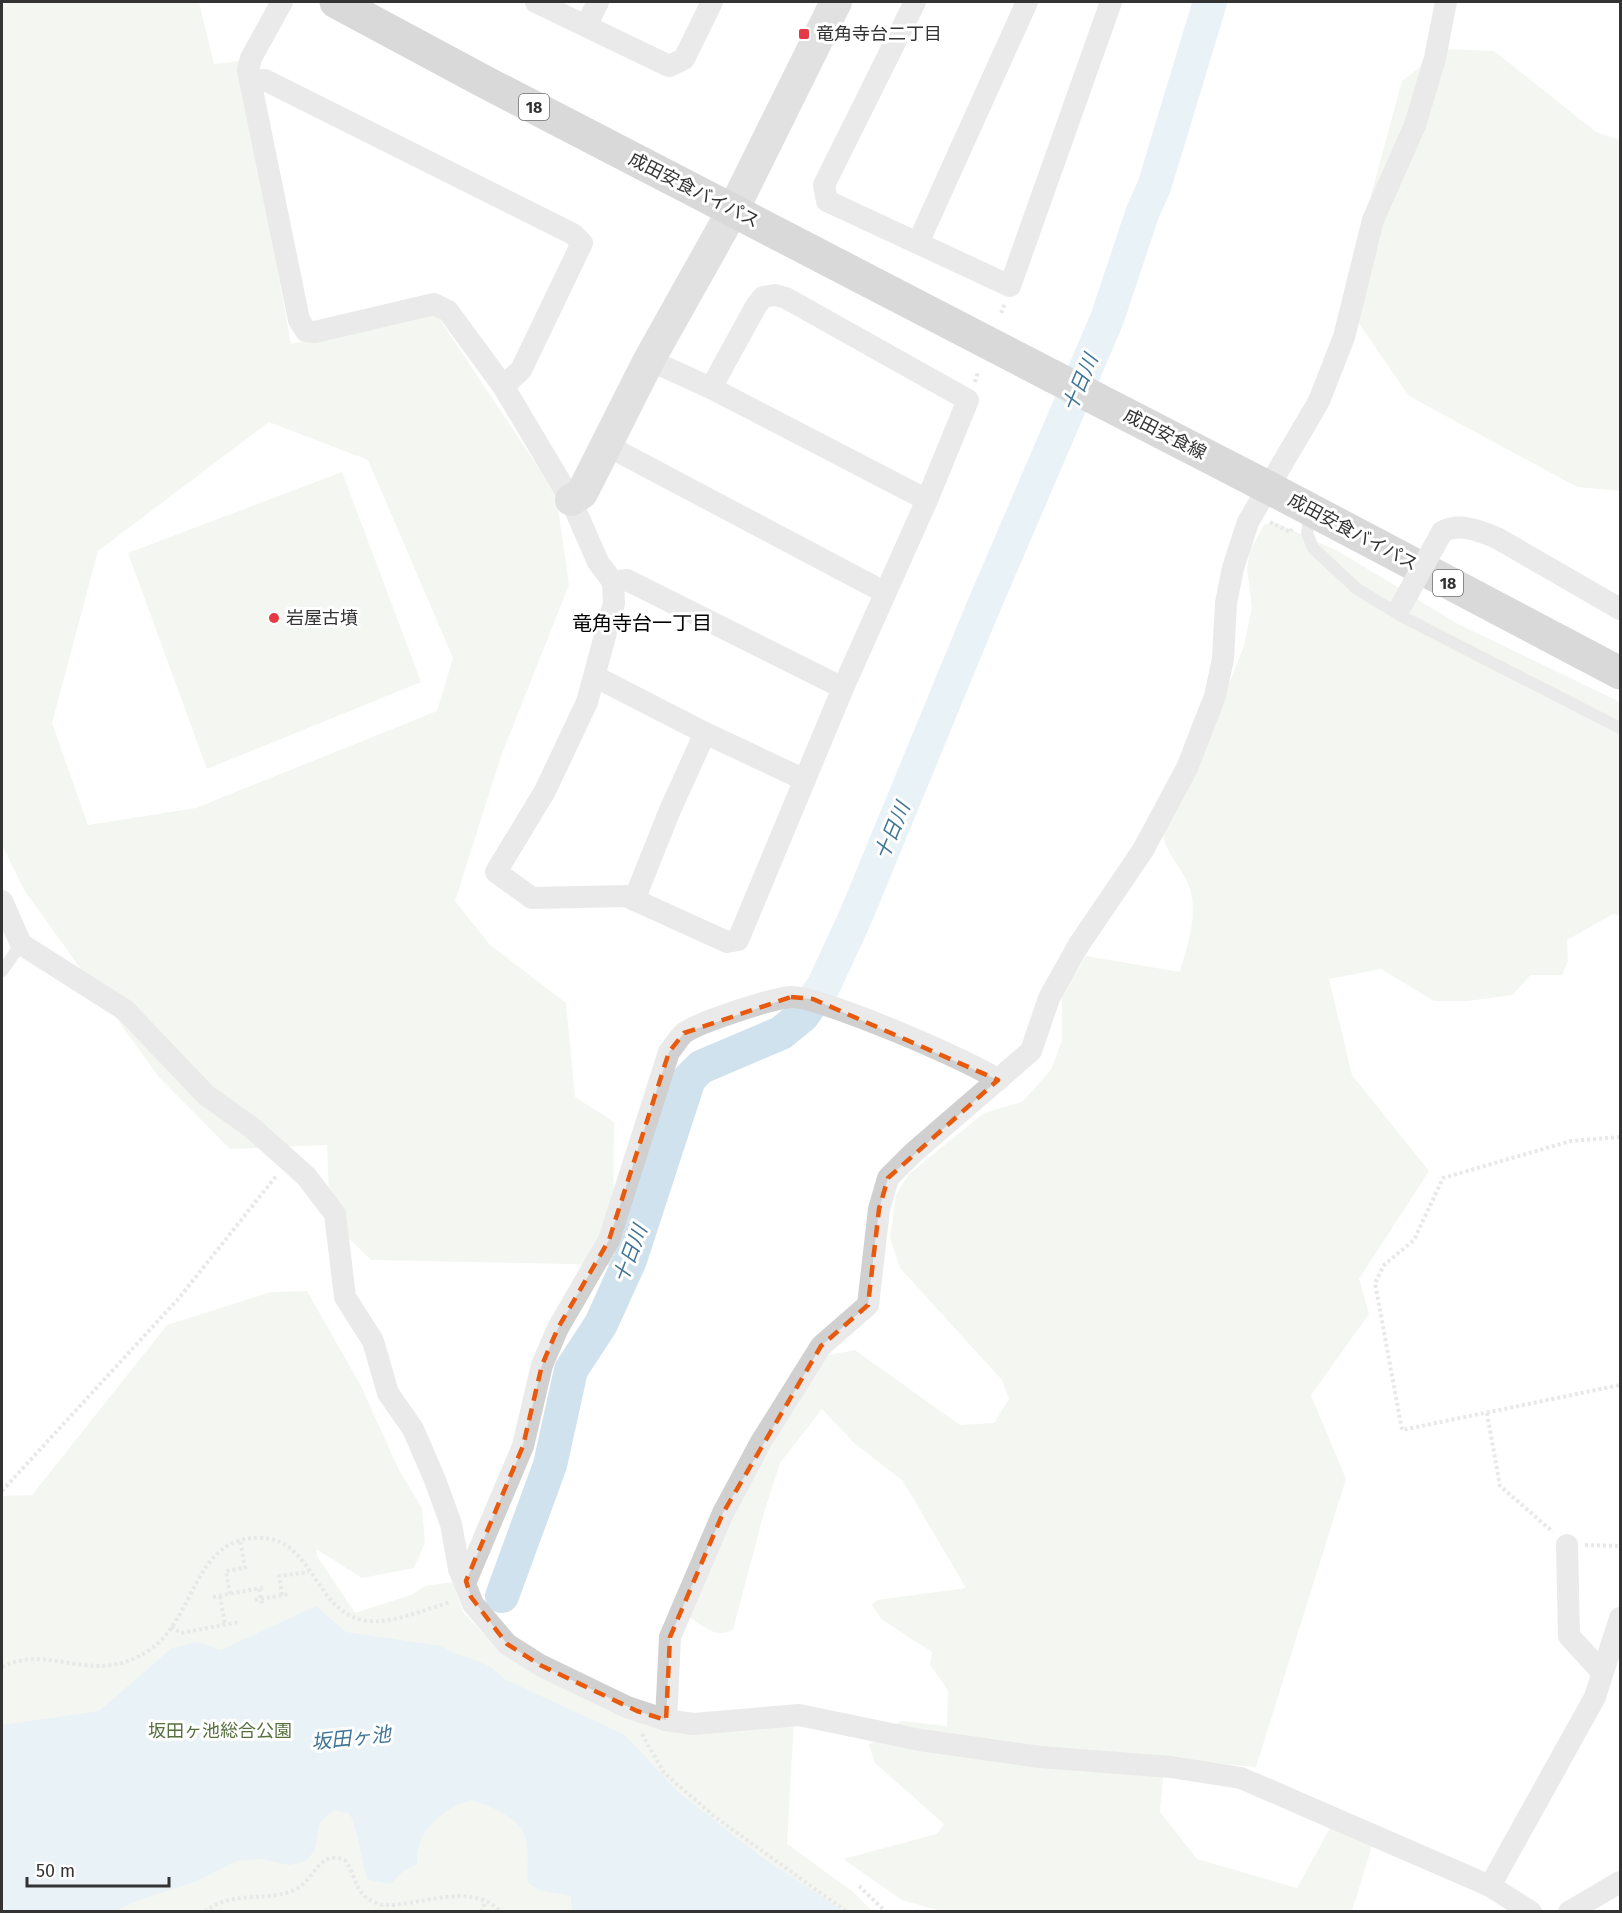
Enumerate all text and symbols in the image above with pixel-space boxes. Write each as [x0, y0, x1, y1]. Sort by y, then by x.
place label: 竜角寺台二丁目 [816, 23, 942, 45]
marker: 竜角寺台二丁目 [797, 27, 811, 41]
road number: 18 [519, 94, 549, 120]
street label: 成田安食バイパス [625, 148, 763, 232]
water label: 十日川 [1057, 349, 1104, 415]
street label: 成田安食線 [1120, 404, 1210, 464]
street label: 成田安食バイパス [1284, 489, 1422, 575]
road number: 18 [1433, 570, 1463, 596]
place label: 岩屋古墳 [286, 607, 358, 629]
marker: 岩屋古墳 [267, 611, 281, 625]
district label: 竜角寺台一丁目 [572, 611, 712, 635]
water label: 十日川 [869, 797, 916, 863]
water label: 十日川 [608, 1220, 653, 1286]
park label: 坂田ヶ池総合公園 [148, 1720, 292, 1742]
water label: 坂田ヶ池 [310, 1722, 394, 1754]
scale bar [27, 1850, 170, 1888]
text: 50 m [36, 1860, 75, 1882]

